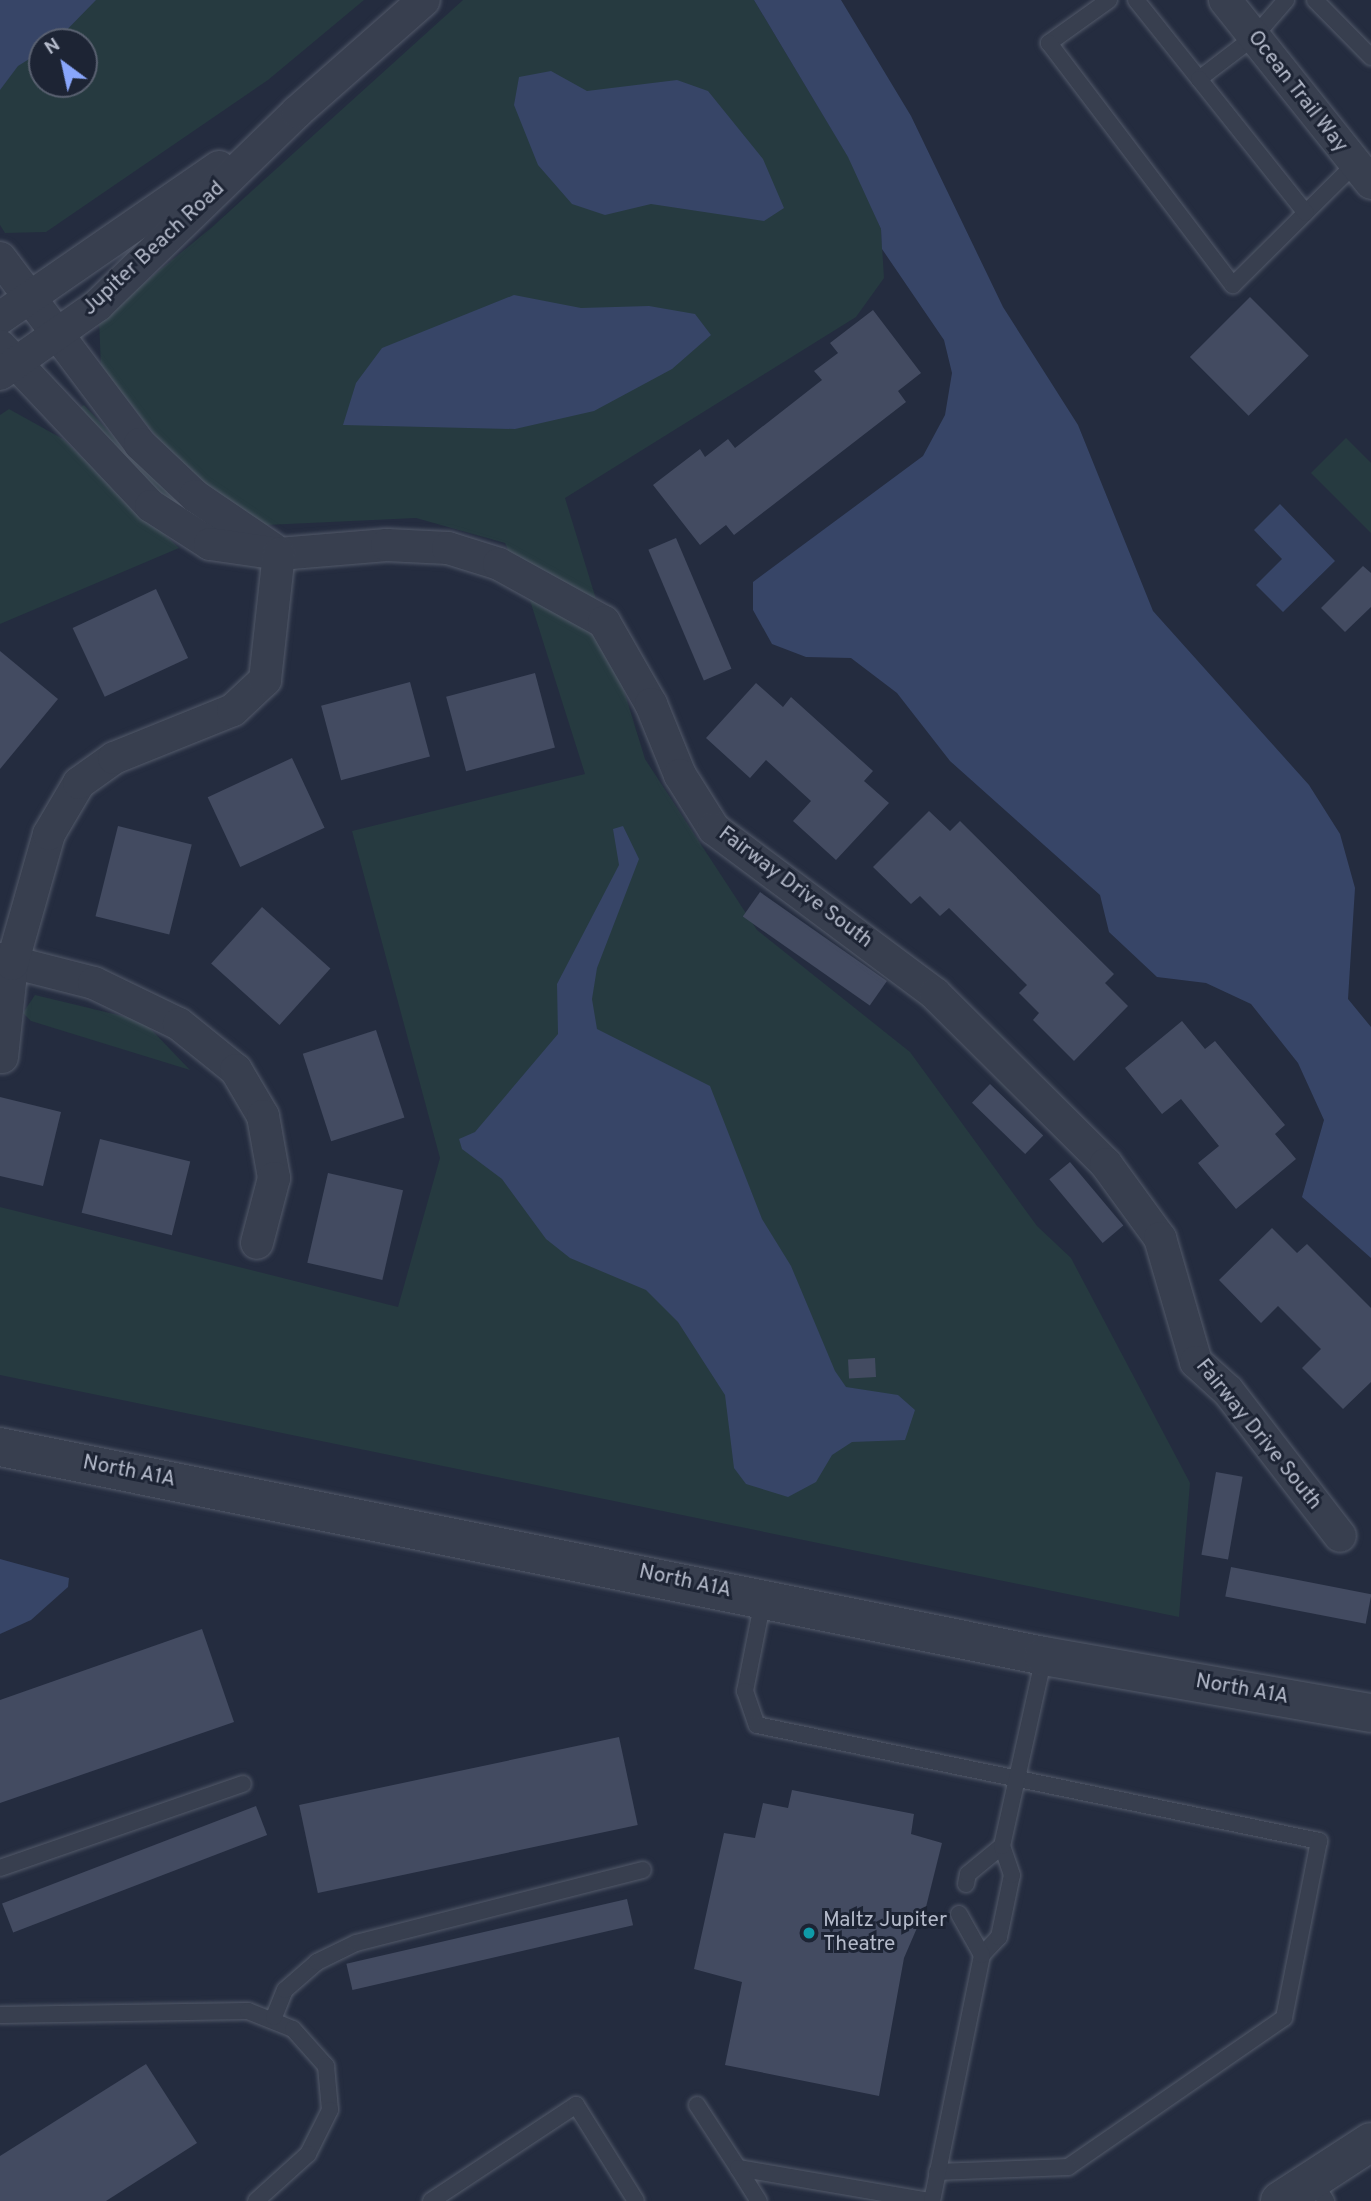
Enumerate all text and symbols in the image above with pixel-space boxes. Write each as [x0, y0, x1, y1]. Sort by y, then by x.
street label: Ocean Trail Way [1241, 25, 1353, 159]
north arrow [28, 28, 98, 98]
text: N [40, 33, 65, 61]
street label: Jupiter Beach Road [78, 177, 230, 321]
street label: Fairway Drive South [713, 822, 877, 954]
street label: Fairway Drive South [1190, 1355, 1326, 1515]
street label: North A1A [80, 1451, 178, 1493]
street label: North A1A [636, 1560, 734, 1604]
street label: North A1A [1193, 1669, 1291, 1711]
place label: Maltz Jupiter Theatre [823, 1908, 947, 1958]
marker: Maltz Jupiter Theatre [801, 1925, 817, 1941]

